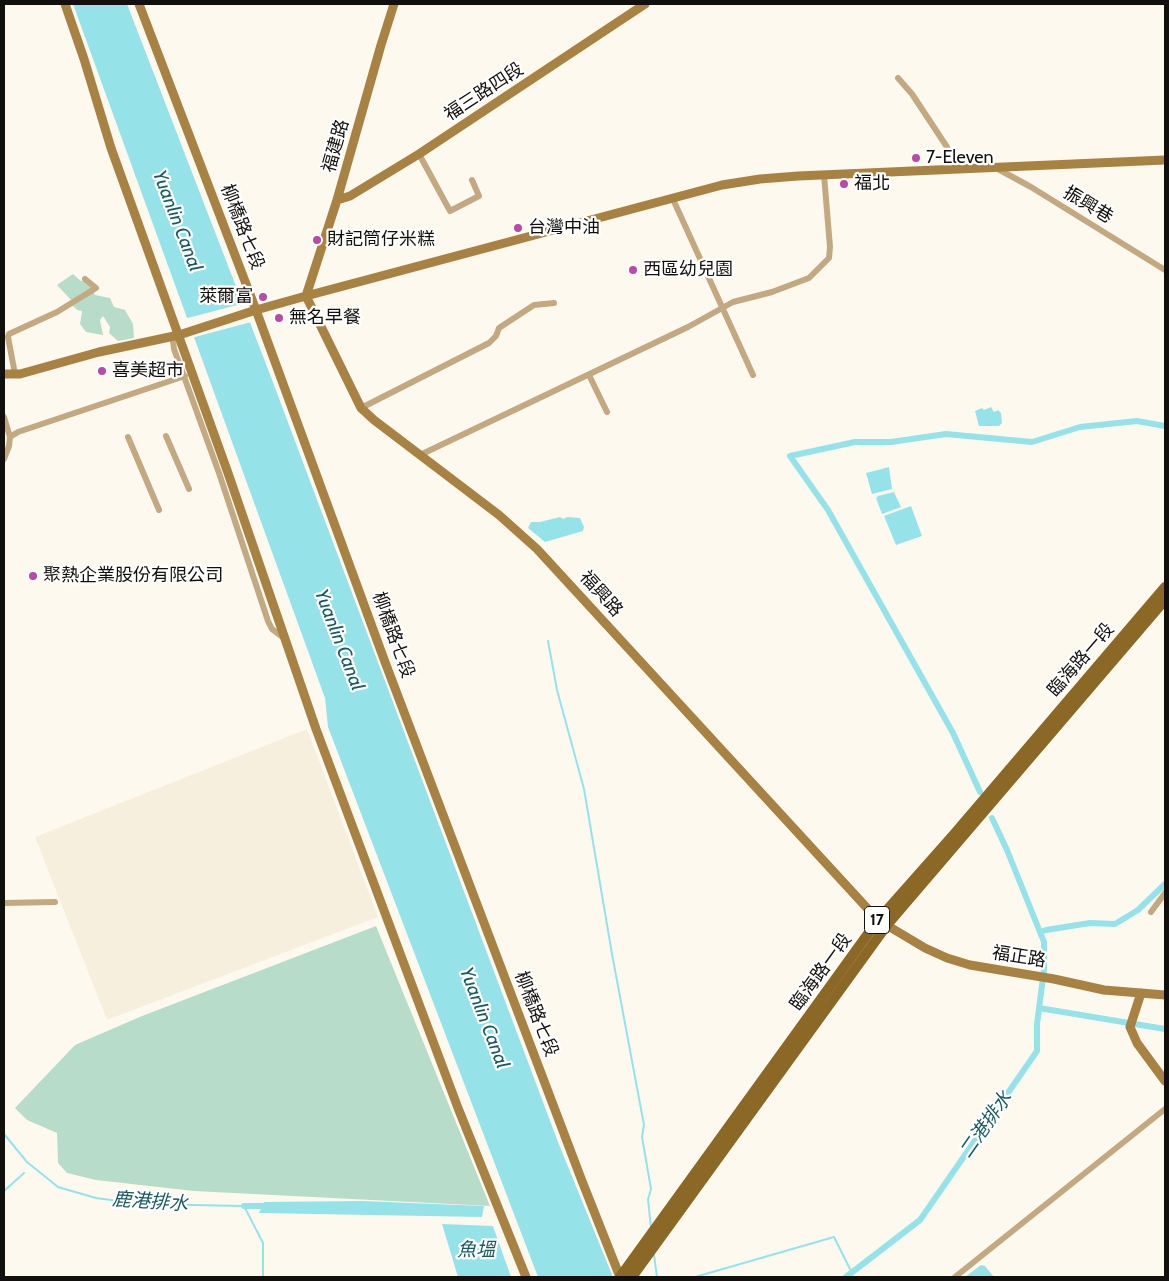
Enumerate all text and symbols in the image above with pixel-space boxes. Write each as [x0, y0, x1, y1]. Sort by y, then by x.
street label: 福三路四段 [440, 58, 528, 126]
street label: 福建路 [318, 117, 354, 175]
place label: 7-Eleven [926, 147, 994, 169]
marker: 7-Eleven [910, 152, 922, 164]
water label: Yuanlin Canal [147, 167, 207, 275]
place label: 福北 [854, 173, 890, 195]
marker: 福北 [838, 178, 850, 190]
street label: 柳橋路七段 [216, 181, 268, 273]
street label: 振興巷 [1059, 182, 1117, 228]
place label: 台灣中油 [528, 217, 600, 239]
marker: 台灣中油 [512, 222, 524, 234]
place label: 財記筒仔米糕 [327, 229, 435, 251]
marker: 財記筒仔米糕 [311, 234, 323, 246]
place label: 西區幼兒園 [643, 259, 733, 281]
marker: 西區幼兒園 [627, 264, 639, 276]
place label: 萊爾富 [199, 286, 253, 308]
marker: 萊爾富 [257, 291, 269, 303]
place label: 無名早餐 [289, 307, 361, 329]
marker: 無名早餐 [273, 312, 285, 324]
place label: 喜美超市 [112, 360, 184, 382]
marker: 喜美超市 [96, 365, 108, 377]
place label: 聚熱企業股份有限公司 [43, 565, 223, 587]
street label: 福興路 [575, 567, 627, 621]
marker: 聚熱企業股份有限公司 [27, 570, 39, 582]
water label: Yuanlin Canal [309, 586, 369, 694]
street label: 柳橋路七段 [367, 589, 419, 681]
street label: 臨海路一段 [1043, 619, 1119, 701]
road number: 17 [864, 906, 890, 934]
street label: 臨海路一段 [786, 929, 856, 1015]
street label: 福正路 [991, 942, 1047, 972]
water label: Yuanlin Canal [454, 964, 514, 1072]
street label: 柳橋路七段 [510, 968, 562, 1060]
water label: 二港排水 [955, 1087, 1017, 1163]
water label: 鹿港排水 [111, 1188, 189, 1216]
water label: 魚塭 [457, 1239, 495, 1261]

